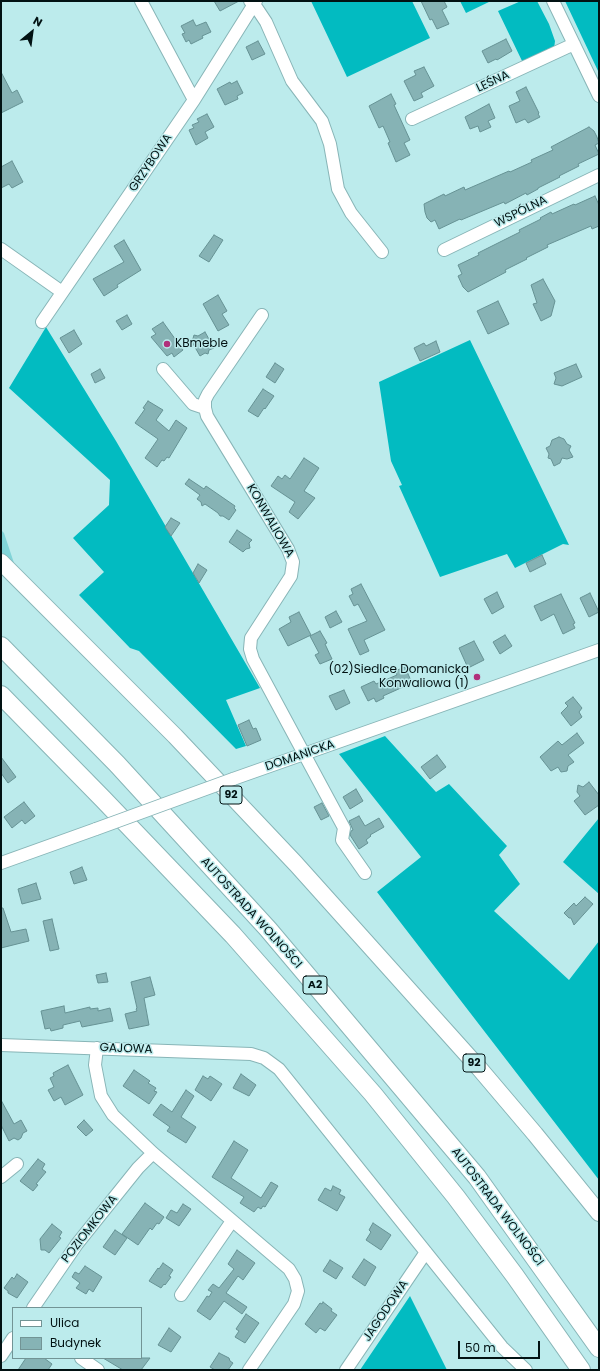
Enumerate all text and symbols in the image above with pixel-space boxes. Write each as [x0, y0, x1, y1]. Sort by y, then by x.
north arrow [12, 12, 52, 52]
text: N [30, 13, 45, 31]
street label: LEŚNA [474, 68, 512, 96]
street label: GRZYBOWA [126, 131, 176, 195]
street label: WSPÓLNA [492, 193, 550, 231]
place label: KBmeble [175, 337, 228, 351]
marker: KBmeble [162, 339, 172, 349]
street label: KONWALIOWA [243, 482, 297, 560]
place label: (02)Siedlce Domanicka Konwaliowa (1) [328, 663, 469, 691]
marker: (02)Siedlce Domanicka Konwaliowa (1) [472, 672, 482, 682]
street label: DOMANICKA [263, 737, 337, 775]
road number: 92 [220, 786, 242, 804]
street label: AUTOSTRADA WOLNOŚCI [197, 855, 305, 971]
road number: A2 [303, 976, 327, 994]
street label: GAJOWA [99, 1041, 153, 1057]
road number: 92 [463, 1054, 485, 1072]
street label: AUTOSTRADA WOLNOŚCI [448, 1145, 546, 1269]
street label: POZIOMKOWA [59, 1192, 121, 1266]
street label: JAGODOWA [360, 1278, 412, 1344]
legend [12, 1307, 142, 1359]
text: Ulica [50, 1314, 79, 1331]
scale bar [460, 1333, 542, 1359]
text: Budynek [50, 1334, 101, 1351]
text: 50 m [465, 1339, 496, 1356]

